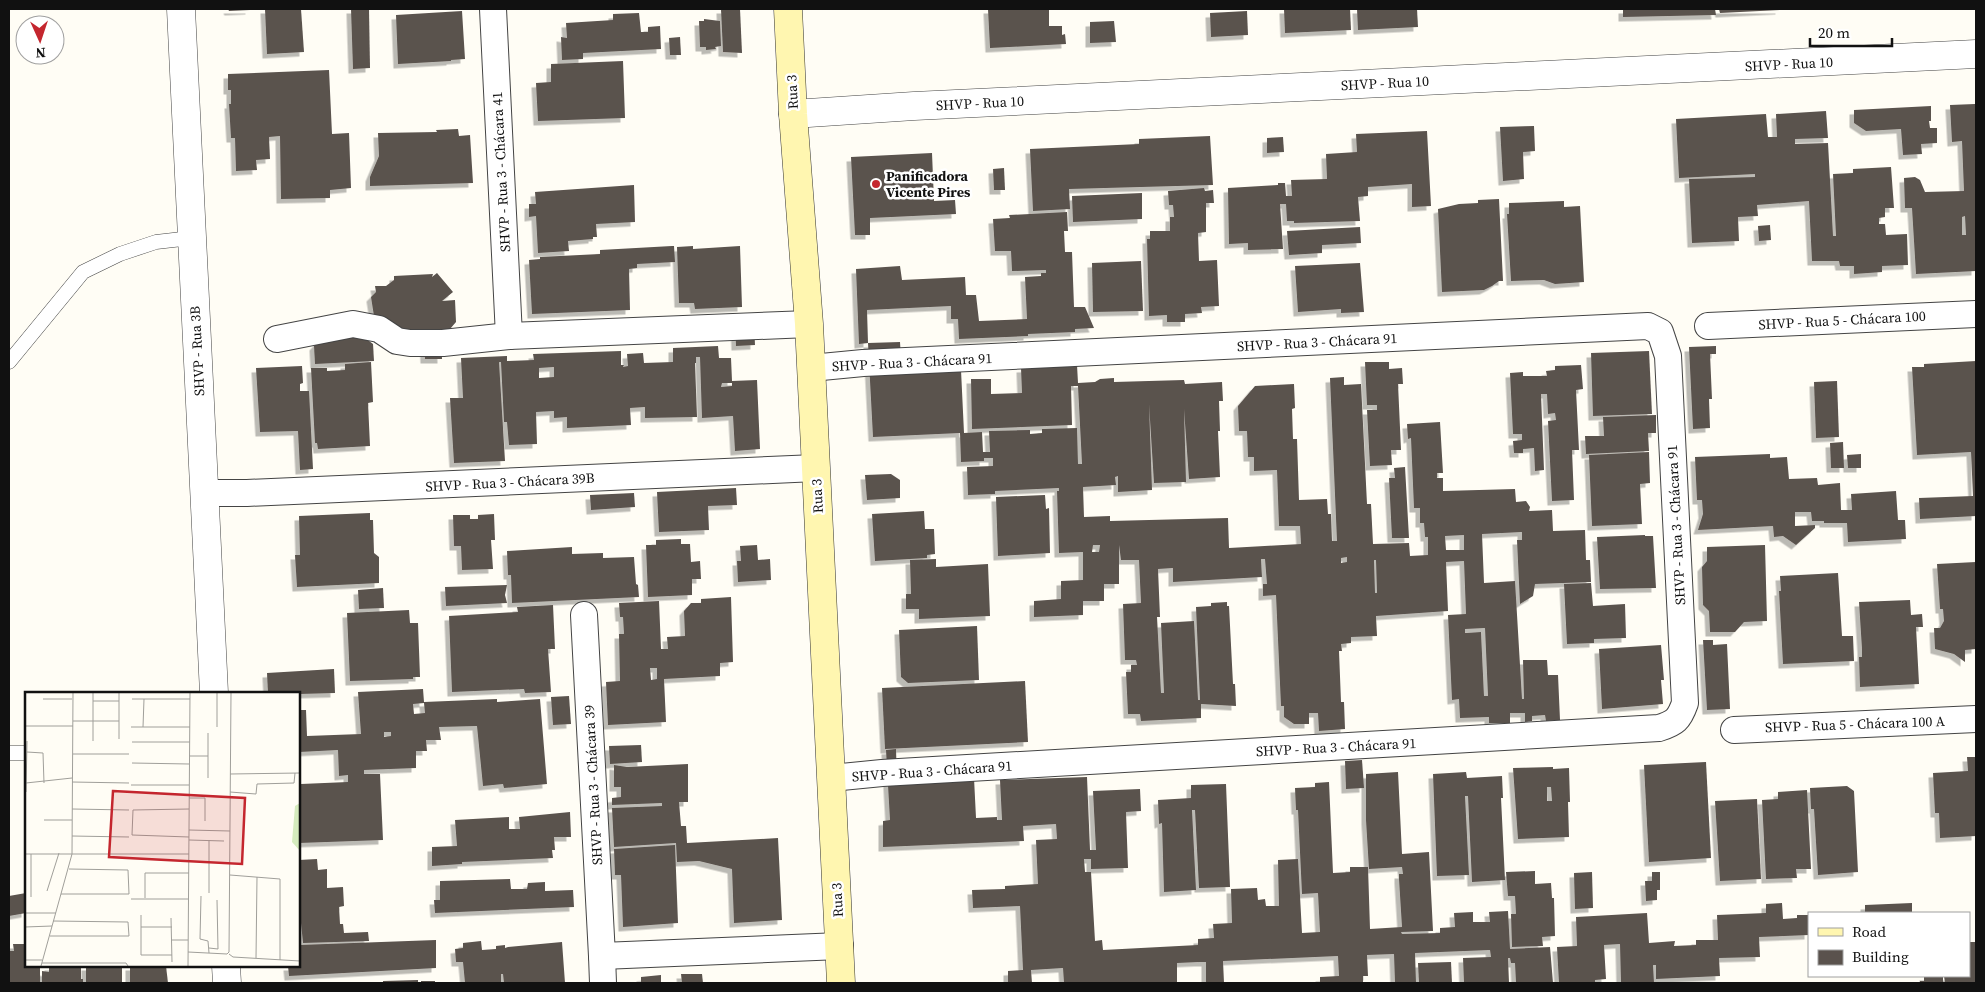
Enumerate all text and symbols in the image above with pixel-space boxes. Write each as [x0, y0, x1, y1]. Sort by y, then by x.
north arrow [15, 15, 65, 65]
scale bar [1810, 15, 1892, 47]
text: 20 m [1818, 22, 1850, 43]
text: N [35, 43, 46, 63]
street label: SHVP - Rua 10 [1744, 52, 1834, 76]
street label: SHVP - Rua 10 [1340, 71, 1430, 95]
street label: Rua 3 [781, 74, 803, 110]
street label: SHVP - Rua 3 - Chácara 41 [487, 91, 515, 253]
street label: SHVP - Rua 10 [935, 91, 1025, 115]
place label: Panificadora Vicente Pires [886, 166, 971, 202]
marker: Panificadora Vicente Pires [870, 178, 882, 190]
street label: SHVP - Rua 3B [185, 305, 209, 396]
street label: SHVP - Rua 5 - Chácara 100 [1758, 306, 1926, 334]
street label: SHVP - Rua 3 - Chácara 91 [1236, 328, 1398, 356]
street label: SHVP - Rua 3 - Chácara 91 [831, 348, 993, 376]
street label: SHVP - Rua 3 - Chácara 91 [1662, 444, 1690, 606]
street label: SHVP - Rua 3 - Chácara 39B [425, 468, 595, 496]
street label: Rua 3 [806, 478, 828, 514]
inset map [25, 692, 300, 967]
street label: SHVP - Rua 3 - Chácara 39 [579, 704, 607, 866]
street label: SHVP - Rua 5 - Chácara 100 A [1765, 711, 1946, 737]
street label: SHVP - Rua 3 - Chácara 91 [1255, 733, 1417, 761]
street label: SHVP - Rua 3 - Chácara 91 [851, 755, 1013, 787]
street label: Rua 3 [826, 882, 848, 918]
legend [1808, 912, 1970, 977]
text: Road [1852, 921, 1886, 942]
text: Building [1852, 946, 1909, 967]

